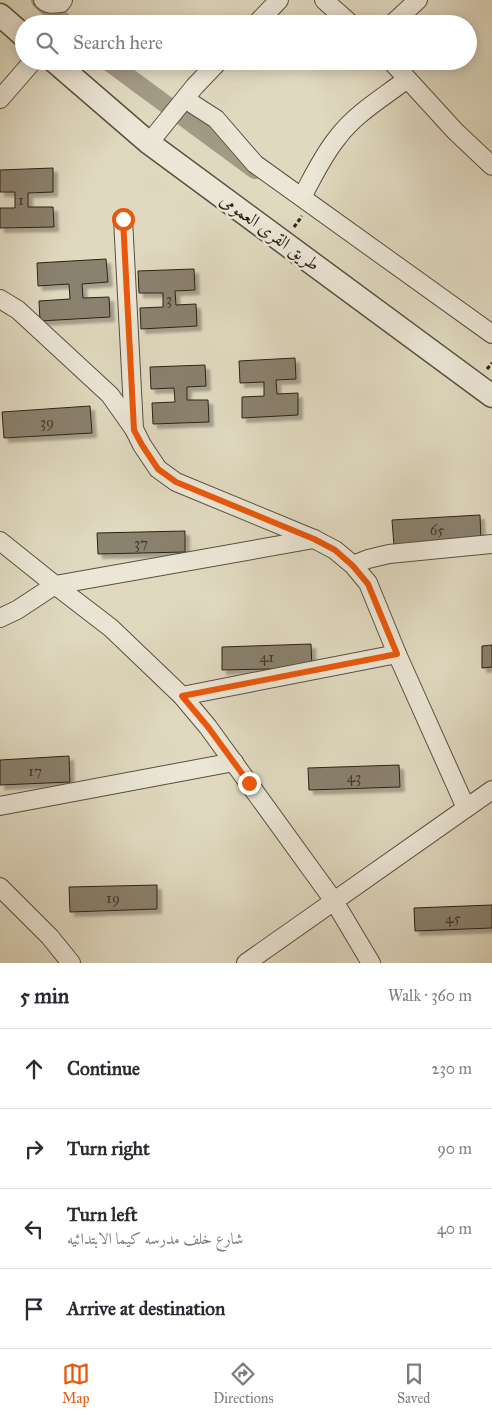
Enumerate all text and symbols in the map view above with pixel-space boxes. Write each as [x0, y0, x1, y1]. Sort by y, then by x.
search box [15, 15, 477, 70]
icon: search [33, 29, 61, 57]
text: Search here [73, 31, 163, 54]
street label: طريق القرى العمومى [215, 188, 324, 276]
house number: 1 [18, 191, 24, 209]
route start [112, 208, 135, 231]
house number: 3 [166, 290, 172, 308]
house number: 39 [40, 413, 54, 431]
house number: 65 [430, 521, 444, 539]
house number: 37 [134, 534, 148, 552]
house number: 41 [260, 648, 274, 666]
house number: 17 [28, 762, 42, 780]
house number: 43 [347, 768, 361, 786]
route end [238, 772, 261, 795]
house number: 19 [106, 889, 120, 907]
house number: 45 [445, 909, 461, 927]
text: 5 min [20, 983, 69, 1009]
text: Walk · 360 m [388, 986, 472, 1005]
icon: ahead [20, 1055, 48, 1083]
text: Continue [67, 1057, 140, 1080]
text: 230 m [432, 1059, 472, 1078]
icon: right [20, 1135, 48, 1163]
text: Turn right [67, 1137, 150, 1160]
text: 90 m [437, 1139, 472, 1158]
text: Turn left [67, 1203, 137, 1226]
icon: left [20, 1215, 48, 1243]
text: 40 m [437, 1219, 472, 1238]
text: شارع خلف مدرسه كيما الابتدائيه [67, 1229, 243, 1248]
icon: arrive [20, 1295, 48, 1323]
text: Arrive at destination [67, 1297, 225, 1320]
tab: Map [62, 1360, 90, 1407]
tab: Directions [213, 1360, 274, 1407]
tab: Saved [397, 1360, 430, 1407]

